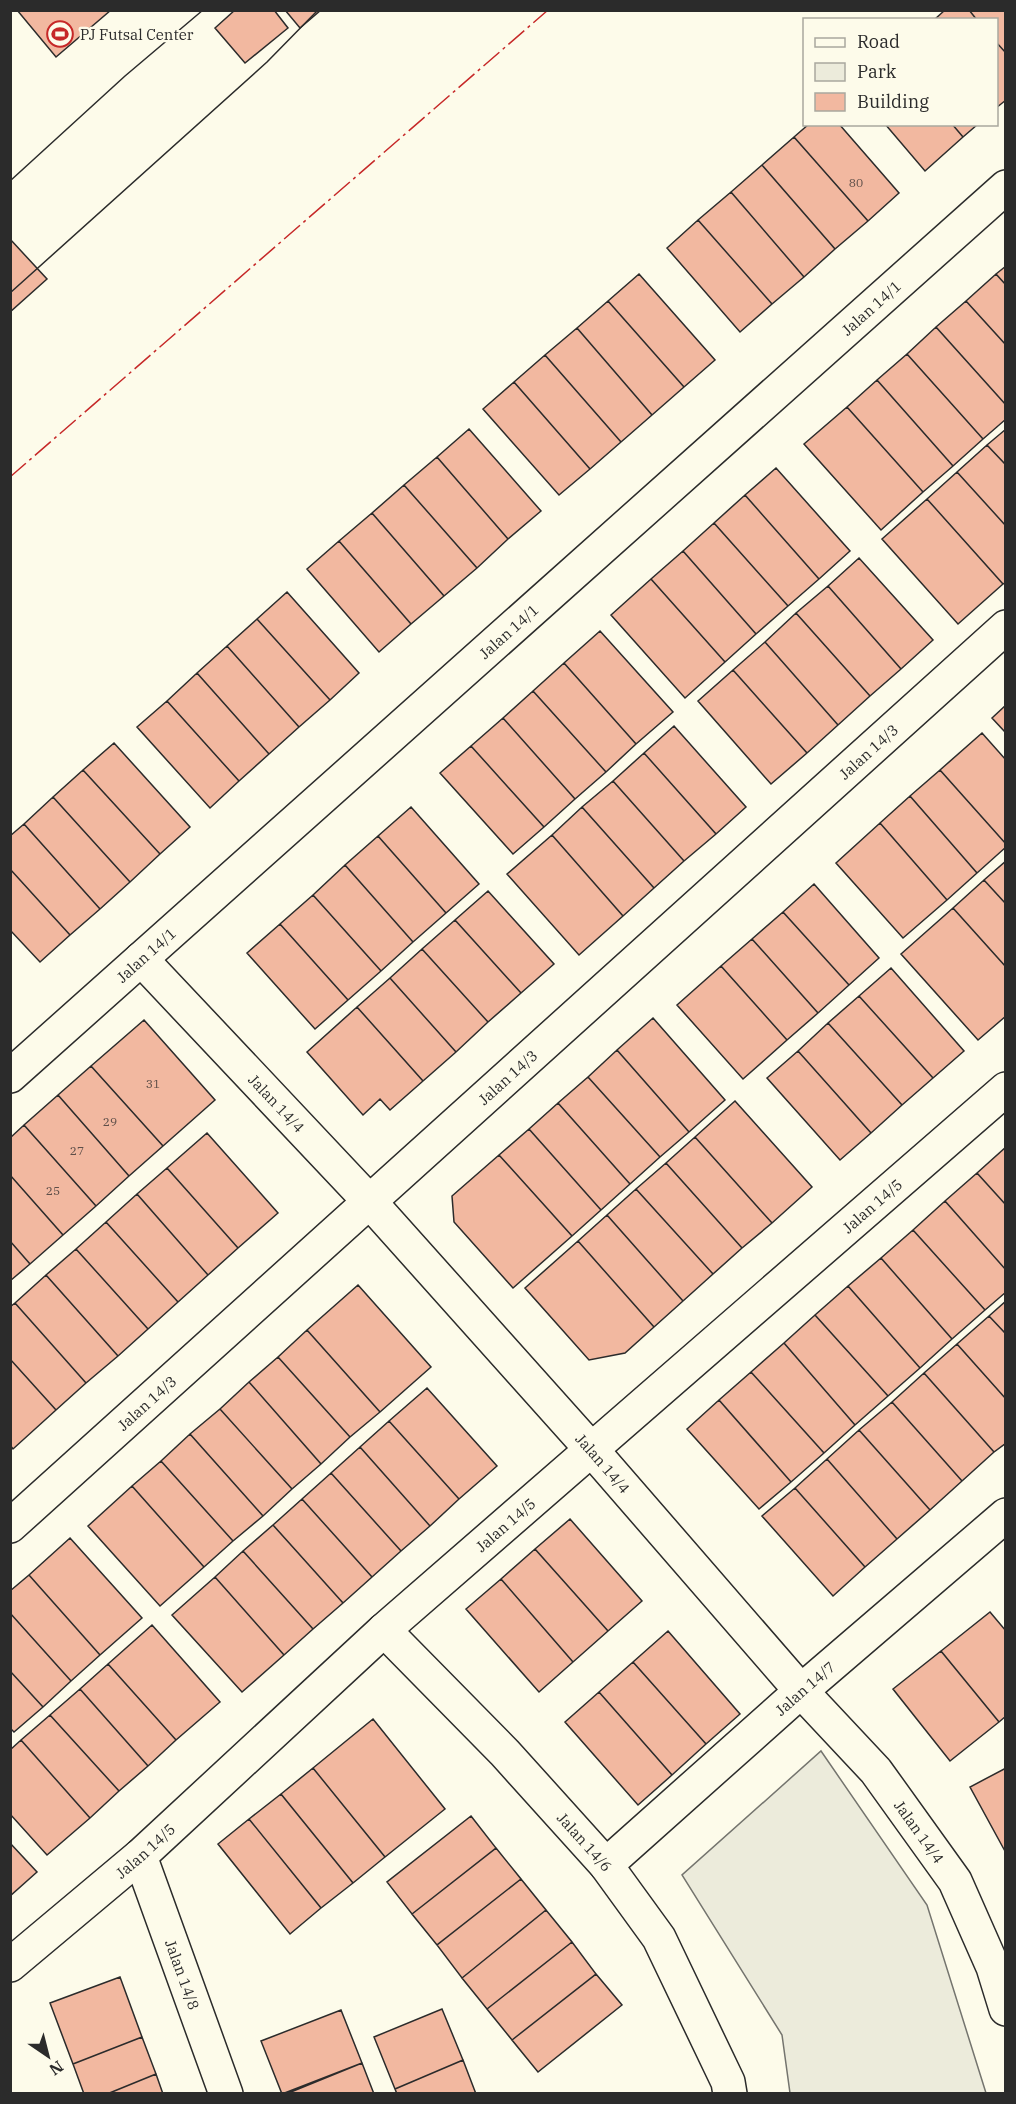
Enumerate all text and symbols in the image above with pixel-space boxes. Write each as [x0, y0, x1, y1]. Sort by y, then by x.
legend [803, 18, 998, 126]
sports icon: PJ Futsal Center [45, 19, 75, 49]
place label: PJ Futsal Center [80, 25, 194, 44]
text: Road [857, 30, 900, 53]
text: Park [857, 60, 897, 83]
text: Building [857, 90, 929, 113]
house number: 80 [849, 175, 863, 190]
street label: Jalan 14/1 [837, 276, 905, 339]
street label: Jalan 14/1 [475, 600, 542, 663]
street label: Jalan 14/3 [835, 720, 902, 783]
street label: Jalan 14/1 [112, 923, 179, 986]
street label: Jalan 14/3 [474, 1045, 541, 1109]
street label: Jalan 14/4 [245, 1070, 309, 1136]
house number: 31 [146, 1076, 160, 1091]
house number: 29 [103, 1114, 117, 1129]
house number: 27 [70, 1143, 84, 1158]
street label: Jalan 14/5 [838, 1174, 906, 1237]
house number: 25 [46, 1183, 60, 1198]
street label: Jalan 14/3 [113, 1371, 180, 1434]
street label: Jalan 14/4 [572, 1429, 634, 1497]
street label: Jalan 14/5 [471, 1493, 539, 1556]
street label: Jalan 14/7 [771, 1657, 839, 1719]
street label: Jalan 14/4 [890, 1796, 949, 1867]
street label: Jalan 14/6 [553, 1808, 617, 1875]
street label: Jalan 14/5 [111, 1819, 179, 1882]
street label: Jalan 14/8 [161, 1937, 204, 2012]
north arrow [18, 2026, 78, 2086]
text: N [46, 2056, 68, 2080]

